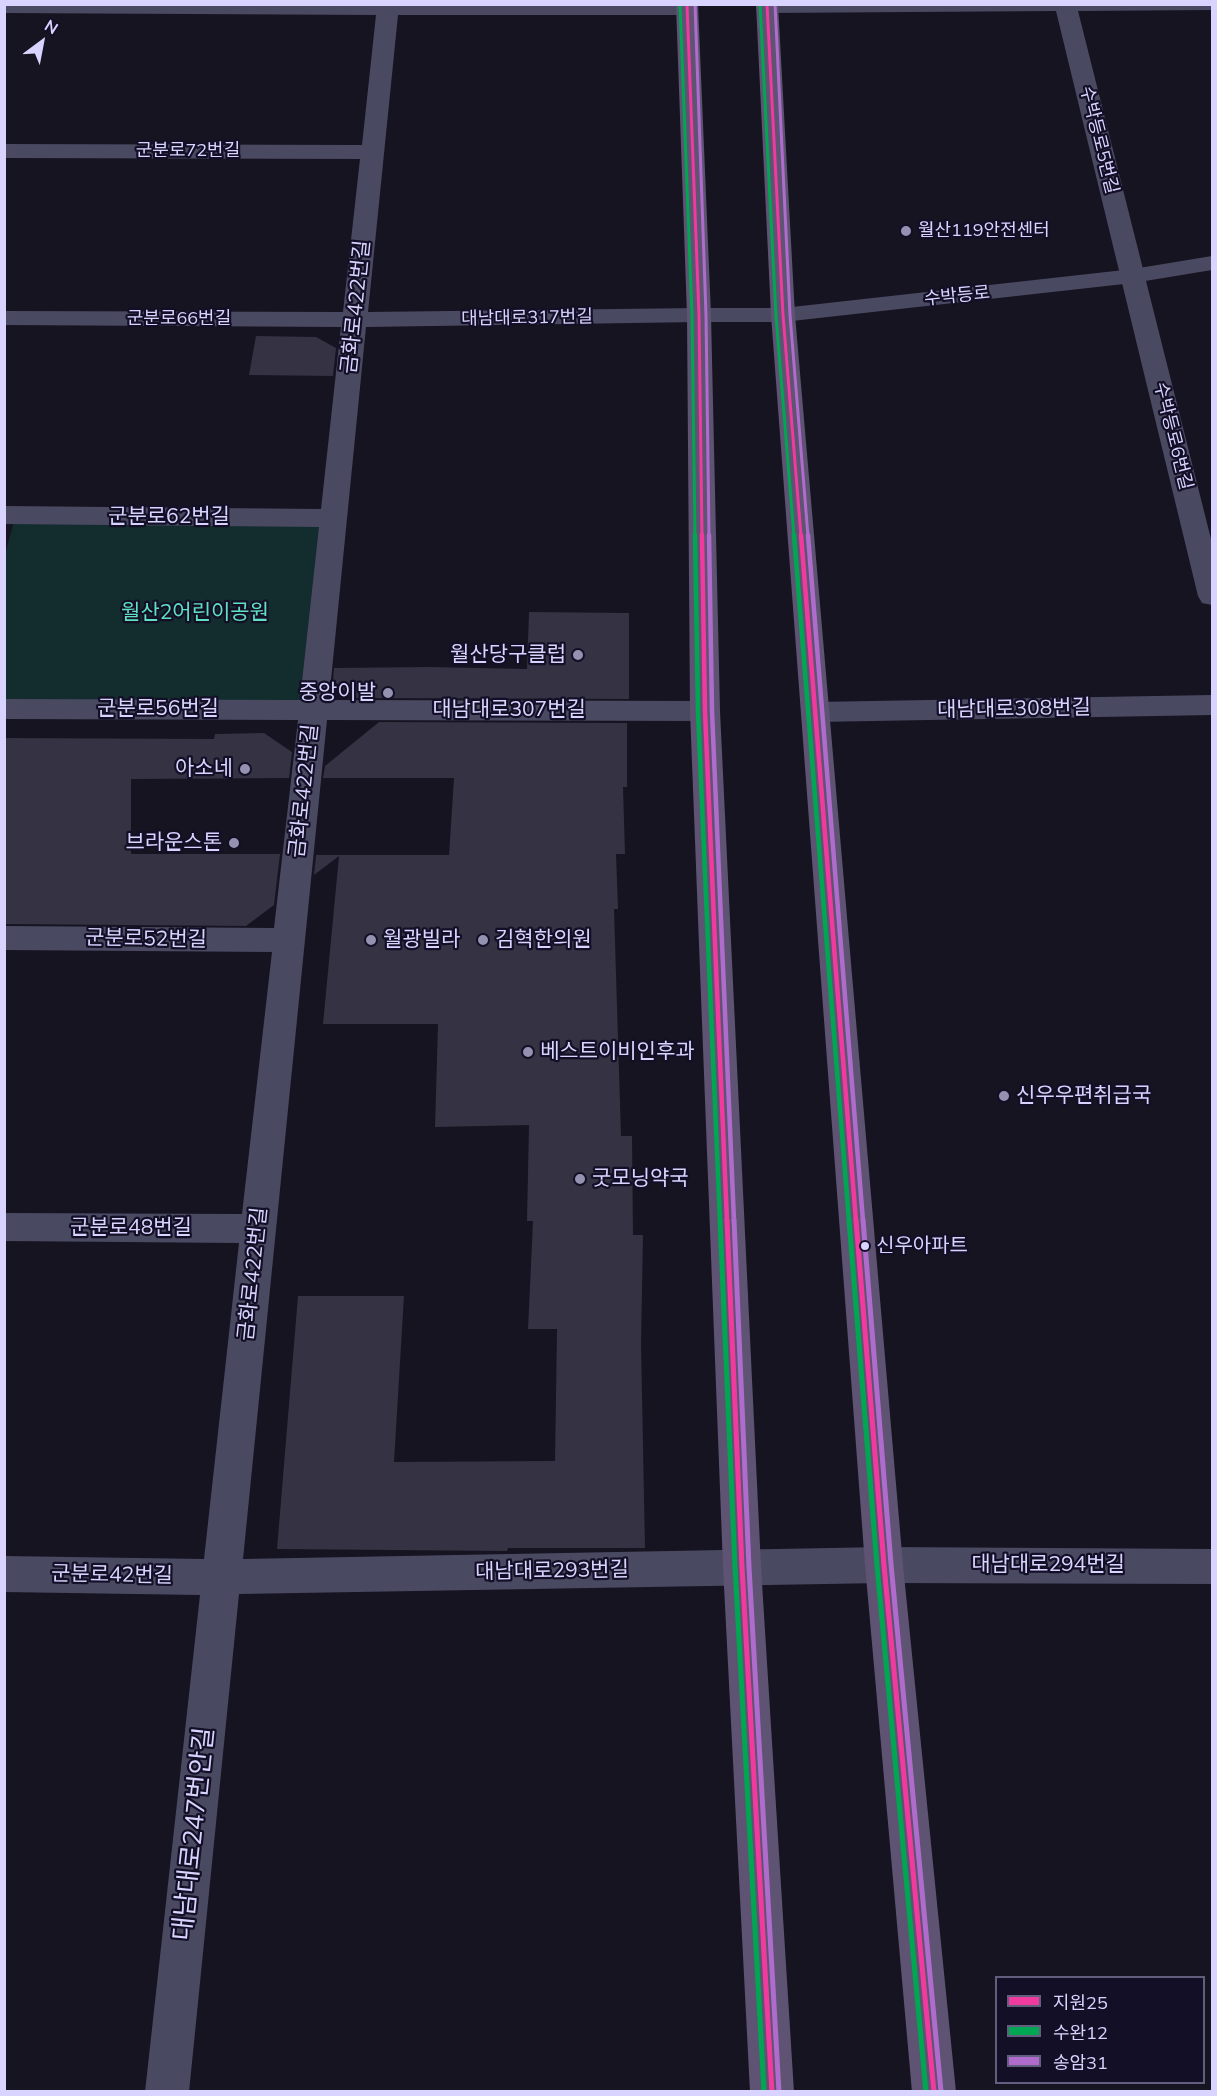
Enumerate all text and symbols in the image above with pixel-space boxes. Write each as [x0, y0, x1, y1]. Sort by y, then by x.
north arrow [12, 12, 72, 72]
text: N [41, 15, 62, 38]
street label: 수박등로5번길 [1075, 84, 1123, 196]
street label: 군분로72번길 [136, 140, 240, 162]
place label: 월산119안전센터 [918, 220, 1050, 242]
marker: 월산119안전센터 [899, 224, 913, 238]
street label: 금화로422번길 [336, 239, 376, 375]
street label: 수박등로 [923, 282, 991, 310]
street label: 대남대로317번길 [461, 306, 593, 330]
street label: 군분로66번길 [127, 308, 231, 330]
street label: 수박등로6번길 [1149, 380, 1197, 492]
street label: 군분로62번길 [108, 504, 230, 530]
park label: 월산2어린이공원 [121, 600, 269, 626]
place label: 월산당구클럽 [450, 642, 566, 668]
marker: 월산당구클럽 [571, 648, 585, 662]
place label: 중앙이발 [299, 680, 376, 706]
marker: 중앙이발 [381, 686, 395, 700]
street label: 대남대로308번길 [937, 695, 1091, 723]
street label: 군분로56번길 [97, 696, 219, 722]
street label: 대남대로307번길 [432, 697, 586, 723]
street label: 금화로422번길 [284, 723, 324, 859]
place label: 아소네 [175, 756, 233, 782]
marker: 아소네 [238, 762, 252, 776]
place label: 브라운스톤 [125, 830, 222, 856]
marker: 브라운스톤 [227, 836, 241, 850]
street label: 군분로52번길 [85, 925, 207, 953]
place label: 월광빌라 [383, 927, 460, 953]
place label: 김혁한의원 [495, 927, 592, 953]
marker: 월광빌라 [364, 933, 378, 947]
marker: 김혁한의원 [476, 933, 490, 947]
place label: 베스트이비인후과 [540, 1039, 695, 1065]
marker: 베스트이비인후과 [521, 1045, 535, 1059]
place label: 신우우편취급국 [1016, 1083, 1151, 1109]
marker: 신우우편취급국 [997, 1089, 1011, 1103]
place label: 굿모닝약국 [592, 1166, 689, 1192]
marker: 굿모닝약국 [573, 1172, 587, 1186]
street label: 금화로422번길 [233, 1206, 273, 1342]
street label: 군분로48번길 [70, 1215, 192, 1241]
place label: 신우아파트 [876, 1234, 968, 1258]
marker: 신우아파트 [859, 1240, 871, 1252]
street label: 대남대로294번길 [971, 1552, 1125, 1578]
street label: 대남대로293번길 [475, 1557, 629, 1585]
street label: 군분로42번길 [51, 1561, 173, 1589]
street label: 대남대로247번안길 [167, 1726, 221, 1942]
legend [995, 1976, 1205, 2084]
text: 지원25 [1053, 1991, 1108, 2014]
text: 수완12 [1053, 2021, 1108, 2044]
text: 송암31 [1053, 2051, 1108, 2074]

